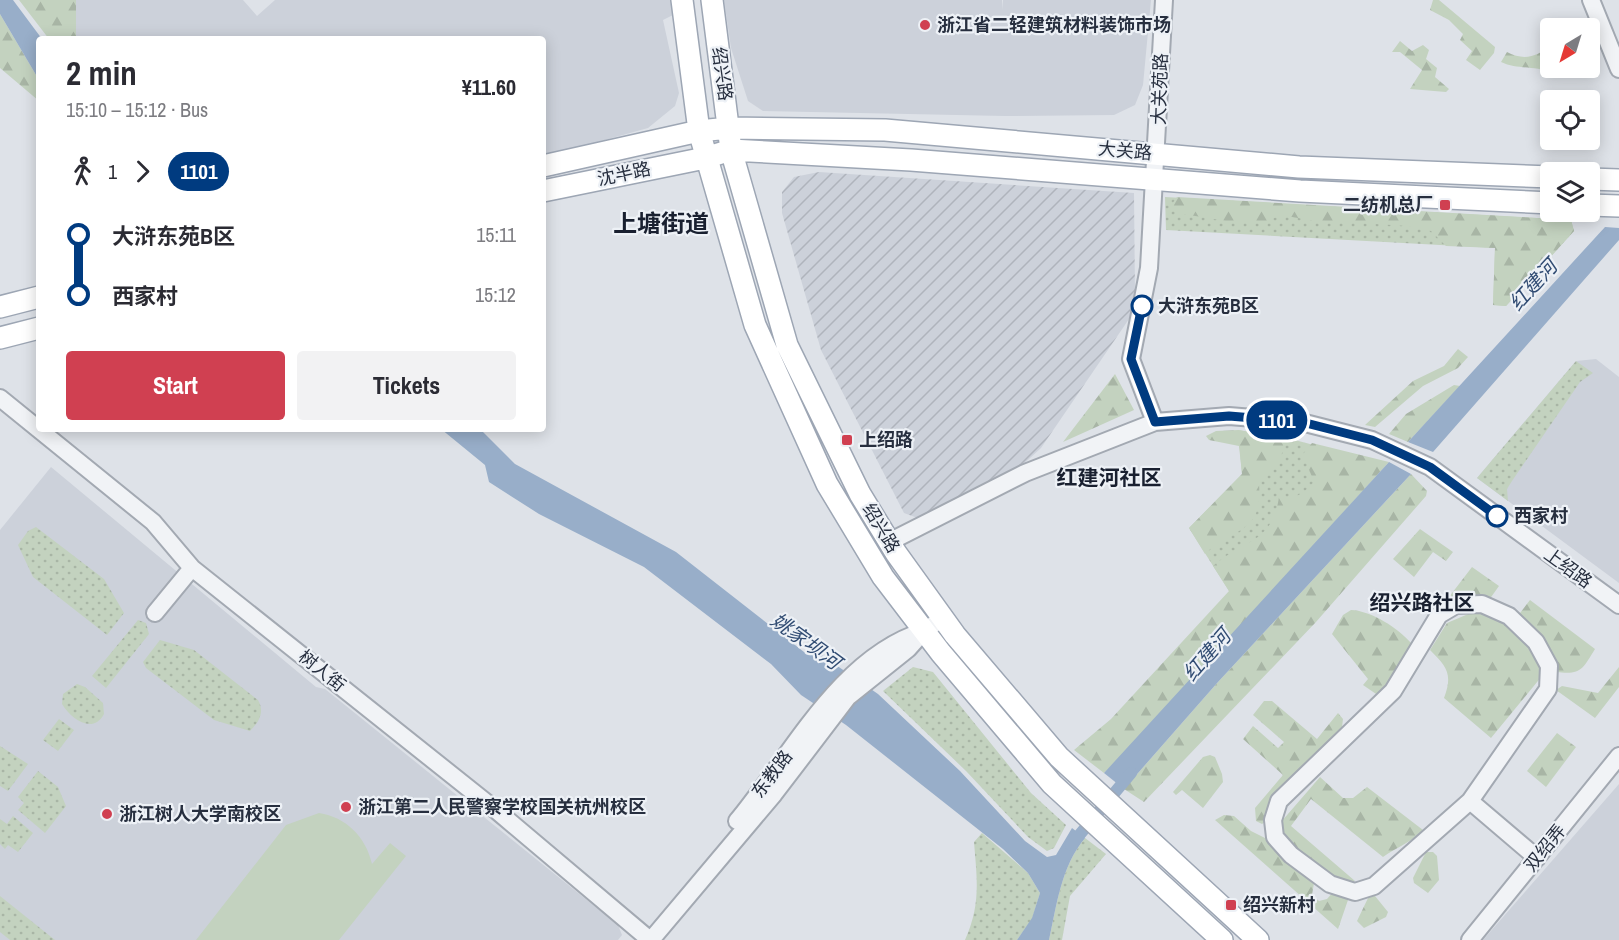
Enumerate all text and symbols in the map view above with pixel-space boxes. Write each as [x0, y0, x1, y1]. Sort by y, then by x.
place label: 浙江省二轻建筑材料装饰市场 [937, 12, 1171, 37]
marker: 浙江省二轻建筑材料装饰市场 [918, 18, 932, 32]
north arrow [1540, 18, 1600, 78]
map controls [1540, 18, 1600, 222]
street label: 绍兴路 [706, 45, 739, 102]
text: 2 min [66, 51, 137, 95]
street label: 大关苑路 [1146, 53, 1173, 125]
text: ¥11.60 [462, 72, 516, 102]
button: locate [1540, 90, 1600, 150]
text: 15:10 – 15:12 · Bus [66, 96, 208, 123]
street label: 大关路 [1097, 136, 1153, 165]
icon: walk [66, 155, 99, 188]
icon: forward [126, 155, 159, 188]
street label: 沈半路 [595, 156, 653, 191]
text: 1101 [180, 157, 217, 186]
text: 1 [108, 158, 117, 185]
button: layers [1540, 162, 1600, 222]
place label: 二纺机总厂 [1343, 192, 1433, 217]
marker: 二纺机总厂 [1438, 198, 1452, 212]
district label: 上塘街道 [613, 207, 709, 239]
text: 大浒东苑B区 [112, 221, 235, 251]
text: 15:11 [476, 221, 516, 248]
water label: 红建河 [1503, 250, 1565, 316]
text: 西家村 [112, 281, 178, 311]
text: 15:12 [475, 281, 516, 308]
place label: 大浒东苑B区 [1158, 293, 1259, 318]
marker: 大浒东苑B区 [1131, 295, 1153, 317]
button: Start [66, 351, 285, 420]
button: Tickets [297, 351, 516, 420]
line badge: 1101 [1235, 400, 1319, 440]
text: 1101 [1258, 406, 1296, 435]
place label: 上绍路 [859, 427, 913, 452]
marker: 上绍路 [840, 433, 854, 447]
district label: 红建河社区 [1057, 463, 1162, 492]
street label: 绍兴路 [857, 498, 906, 557]
place label: 西家村 [1514, 503, 1568, 528]
marker: 西家村 [1486, 505, 1508, 527]
street label: 上绍路 [1539, 542, 1597, 594]
district label: 绍兴路社区 [1370, 588, 1475, 617]
water label: 姚家坝河 [766, 606, 850, 677]
water label: 红建河 [1177, 620, 1239, 686]
street label: 树人街 [293, 644, 351, 697]
street label: 东教路 [745, 745, 798, 803]
place label: 浙江第二人民警察学校国关杭州校区 [358, 794, 646, 819]
marker: 浙江第二人民警察学校国关杭州校区 [339, 800, 353, 814]
place label: 浙江树人大学南校区 [119, 801, 281, 826]
marker: 浙江树人大学南校区 [100, 807, 114, 821]
street label: 双绍弄 [1518, 819, 1571, 877]
place label: 绍兴新村 [1243, 892, 1315, 917]
marker: 绍兴新村 [1224, 898, 1238, 912]

